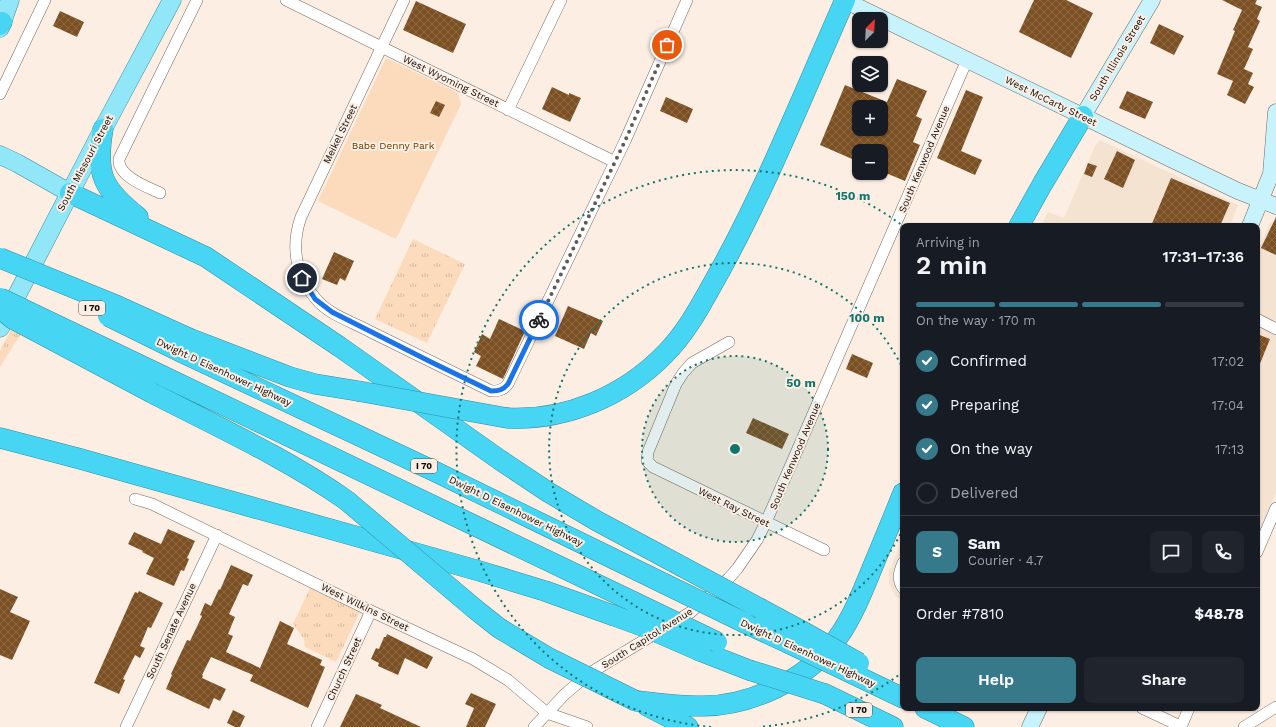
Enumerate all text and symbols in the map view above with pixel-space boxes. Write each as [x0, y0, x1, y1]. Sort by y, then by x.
north arrow [852, 12, 888, 48]
map controls [852, 12, 888, 180]
street label: South Illinois Street [1087, 13, 1147, 103]
pin [650, 28, 684, 62]
icon: bag [656, 34, 678, 56]
street label: West Wyoming Street [401, 53, 502, 109]
button: layers [852, 56, 888, 92]
street label: West McCarty Street [1003, 74, 1099, 128]
button: + [852, 100, 888, 136]
street label: Meikel Street [321, 102, 359, 165]
street label: South Kenwood Avenue [896, 104, 952, 214]
street label: South Missouri Street [55, 113, 115, 213]
park label: Babe Denny Park [352, 140, 435, 151]
button: − [852, 144, 888, 180]
text: 150 m [836, 189, 870, 203]
text: Arriving in [916, 235, 980, 250]
text: 17:31–17:36 [1162, 248, 1244, 266]
text: 2 min [916, 250, 987, 280]
pin [285, 261, 319, 295]
icon: home [291, 267, 313, 289]
courier [519, 300, 559, 340]
road number: I 70 [79, 301, 105, 315]
icon: bike [528, 309, 550, 331]
text: 100 m [849, 311, 885, 325]
text: On the way · 170 m [916, 313, 1036, 328]
street label: Dwight D Eisenhower Highway [155, 336, 294, 409]
icon: check [916, 350, 938, 372]
text: Confirmed [950, 352, 1027, 370]
text: 17:02 [1212, 354, 1244, 369]
text: 50 m [786, 376, 816, 390]
icon: check [916, 394, 938, 416]
text: Preparing [950, 396, 1019, 414]
text: 17:04 [1212, 398, 1244, 413]
street label: South Kenwood Avenue [767, 401, 823, 511]
icon: check [916, 438, 938, 460]
text: On the way [950, 440, 1032, 458]
centre of rings [728, 442, 742, 456]
text: 17:13 [1215, 442, 1244, 457]
road number: I 70 [411, 459, 437, 473]
street label: Dwight D Eisenhower Highway [447, 474, 585, 549]
text: Delivered [950, 484, 1018, 502]
street label: West Ray Street [696, 485, 772, 529]
button: chat [1150, 531, 1192, 573]
button: phone [1202, 531, 1244, 573]
text: Sam [968, 535, 1000, 553]
text: S [932, 543, 942, 561]
text: Courier · 4.7 [968, 553, 1043, 568]
street label: South Senate Avenue [144, 581, 198, 681]
street label: West Wilkins Street [319, 581, 411, 633]
street label: South Capitol Avenue [600, 605, 695, 671]
text: Order #7810 [916, 605, 1004, 623]
text: $48.78 [1194, 605, 1244, 623]
street label: Dwight D Eisenhower Highway [739, 617, 878, 690]
street label: Church Street [325, 635, 364, 702]
button: Help [916, 657, 1076, 703]
button: Share [1084, 657, 1244, 703]
road number: I 70 [846, 703, 872, 717]

